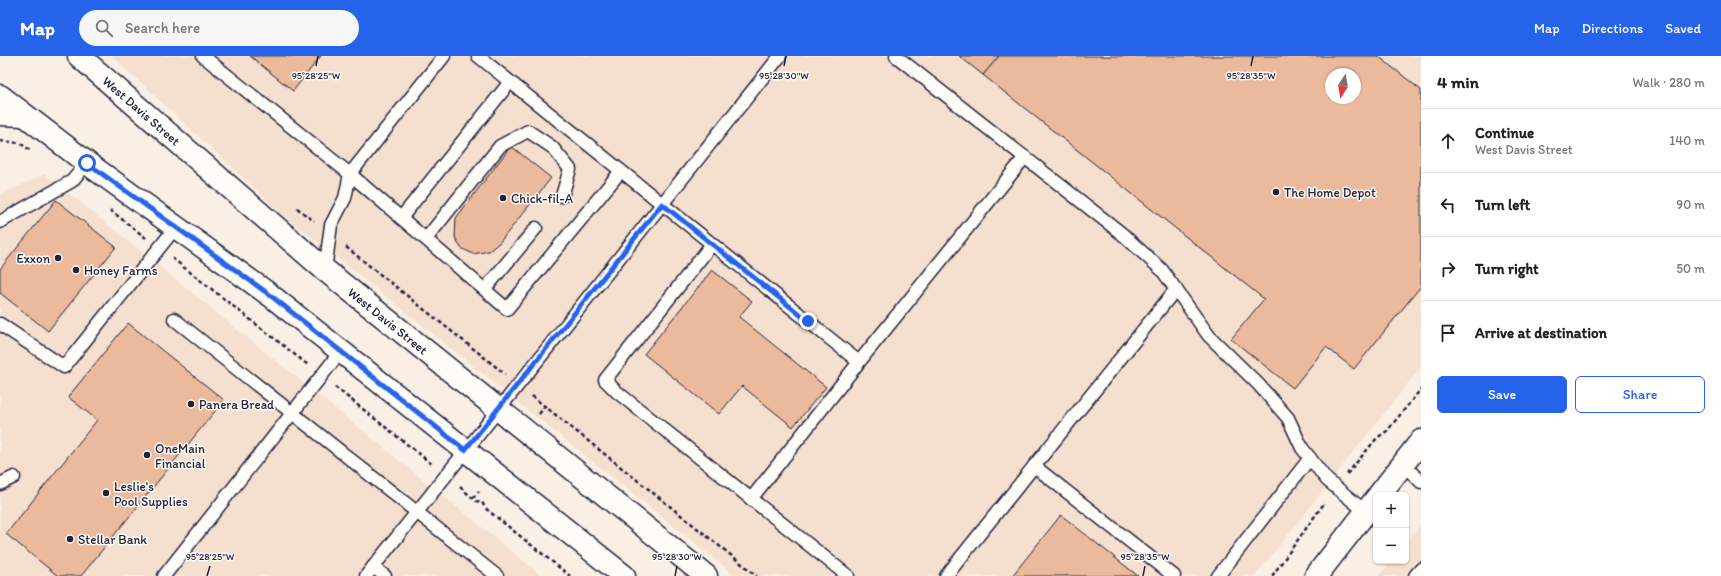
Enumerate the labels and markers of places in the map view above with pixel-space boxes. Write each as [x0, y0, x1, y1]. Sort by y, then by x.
place label: The Home Depot [1284, 185, 1376, 200]
marker: The Home Depot [1271, 187, 1281, 197]
place label: Chick-fil-A [511, 191, 574, 206]
marker: Chick-fil-A [498, 193, 508, 203]
place label: Exxon [16, 251, 51, 266]
marker: Exxon [53, 253, 63, 263]
place label: Honey Farms [84, 263, 158, 278]
marker: Honey Farms [71, 265, 81, 275]
place label: Panera Bread [199, 397, 274, 412]
marker: Panera Bread [186, 399, 196, 409]
place label: OneMain Financial [155, 441, 206, 471]
marker: OneMain Financial [142, 450, 152, 460]
place label: Leslie's Pool Supplies [114, 479, 188, 509]
marker: Leslie's Pool Supplies [101, 488, 111, 498]
place label: Stellar Bank [78, 532, 147, 547]
marker: Stellar Bank [65, 534, 75, 544]

